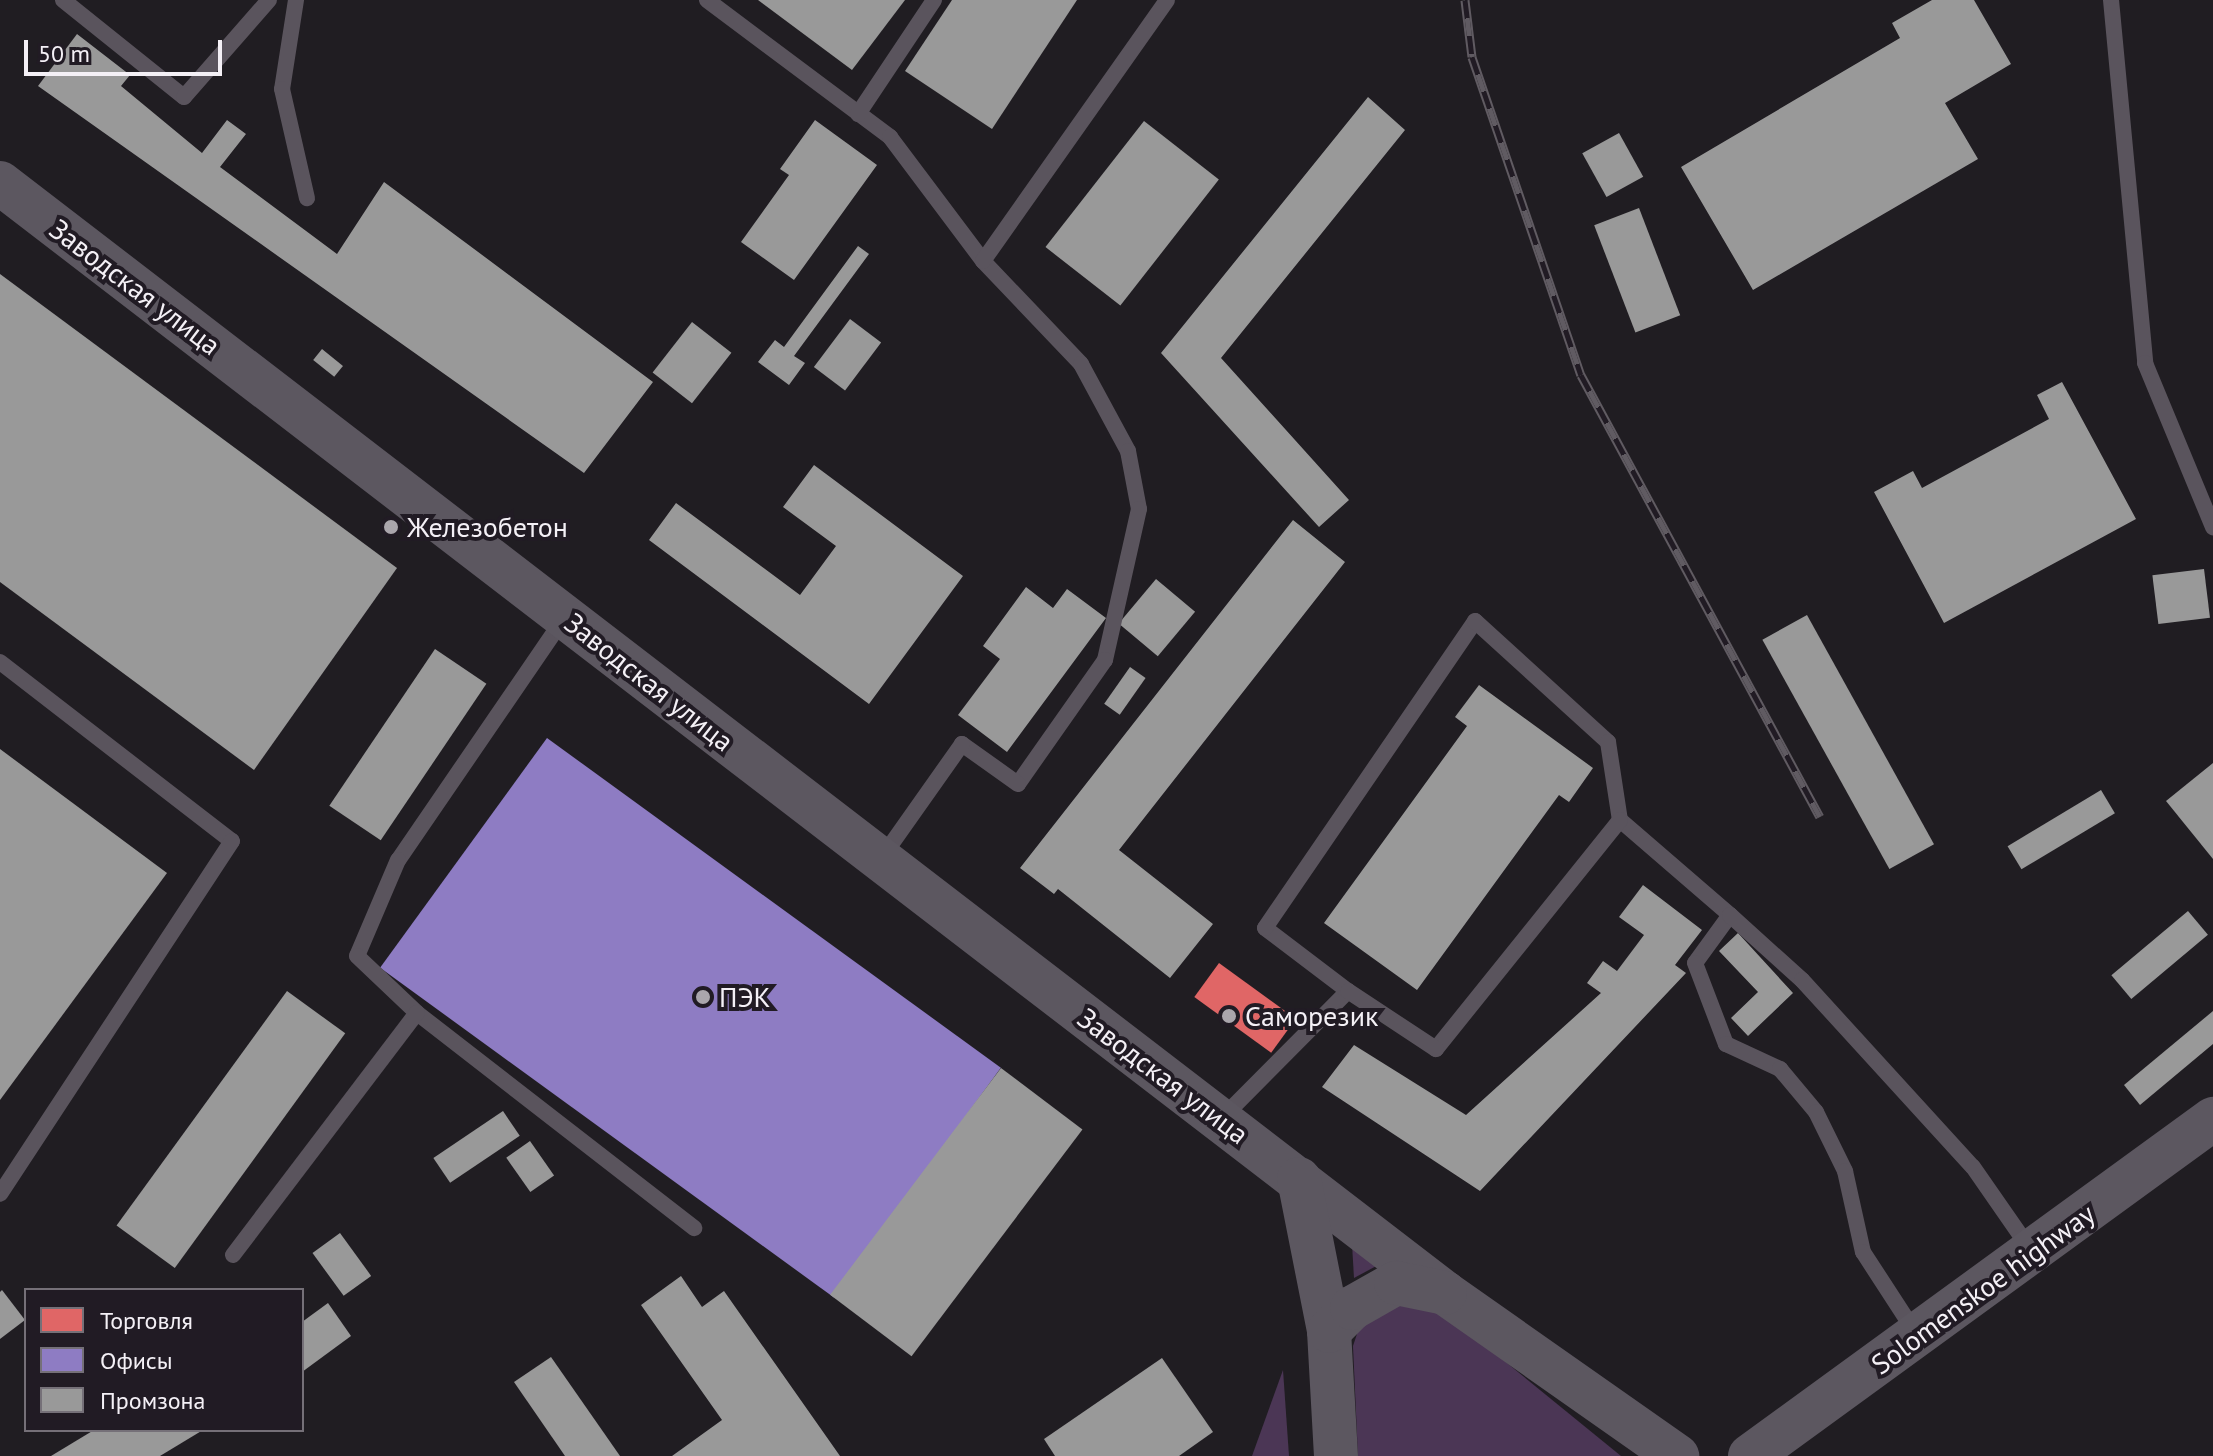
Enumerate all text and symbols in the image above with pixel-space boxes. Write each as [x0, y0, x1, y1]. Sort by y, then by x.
scale bar [28, 24, 226, 74]
text: 50 m [38, 38, 90, 69]
street label: Заводская улица [43, 212, 227, 362]
place label: Железобетон [407, 510, 568, 544]
marker: Железобетон [382, 518, 400, 536]
street label: Заводская улица [558, 606, 740, 758]
place label: ПЭК [719, 980, 771, 1014]
marker: ПЭК [694, 988, 712, 1006]
place label: Саморезик [1245, 999, 1378, 1033]
street label: Заводская улица [1071, 1001, 1255, 1151]
marker: Саморезик [1220, 1007, 1238, 1025]
street label: Solomenskoe highway [1865, 1197, 2101, 1381]
legend [24, 1288, 304, 1432]
text: Торговля [100, 1305, 193, 1336]
text: Офисы [100, 1345, 173, 1376]
text: Промзона [100, 1385, 205, 1416]

